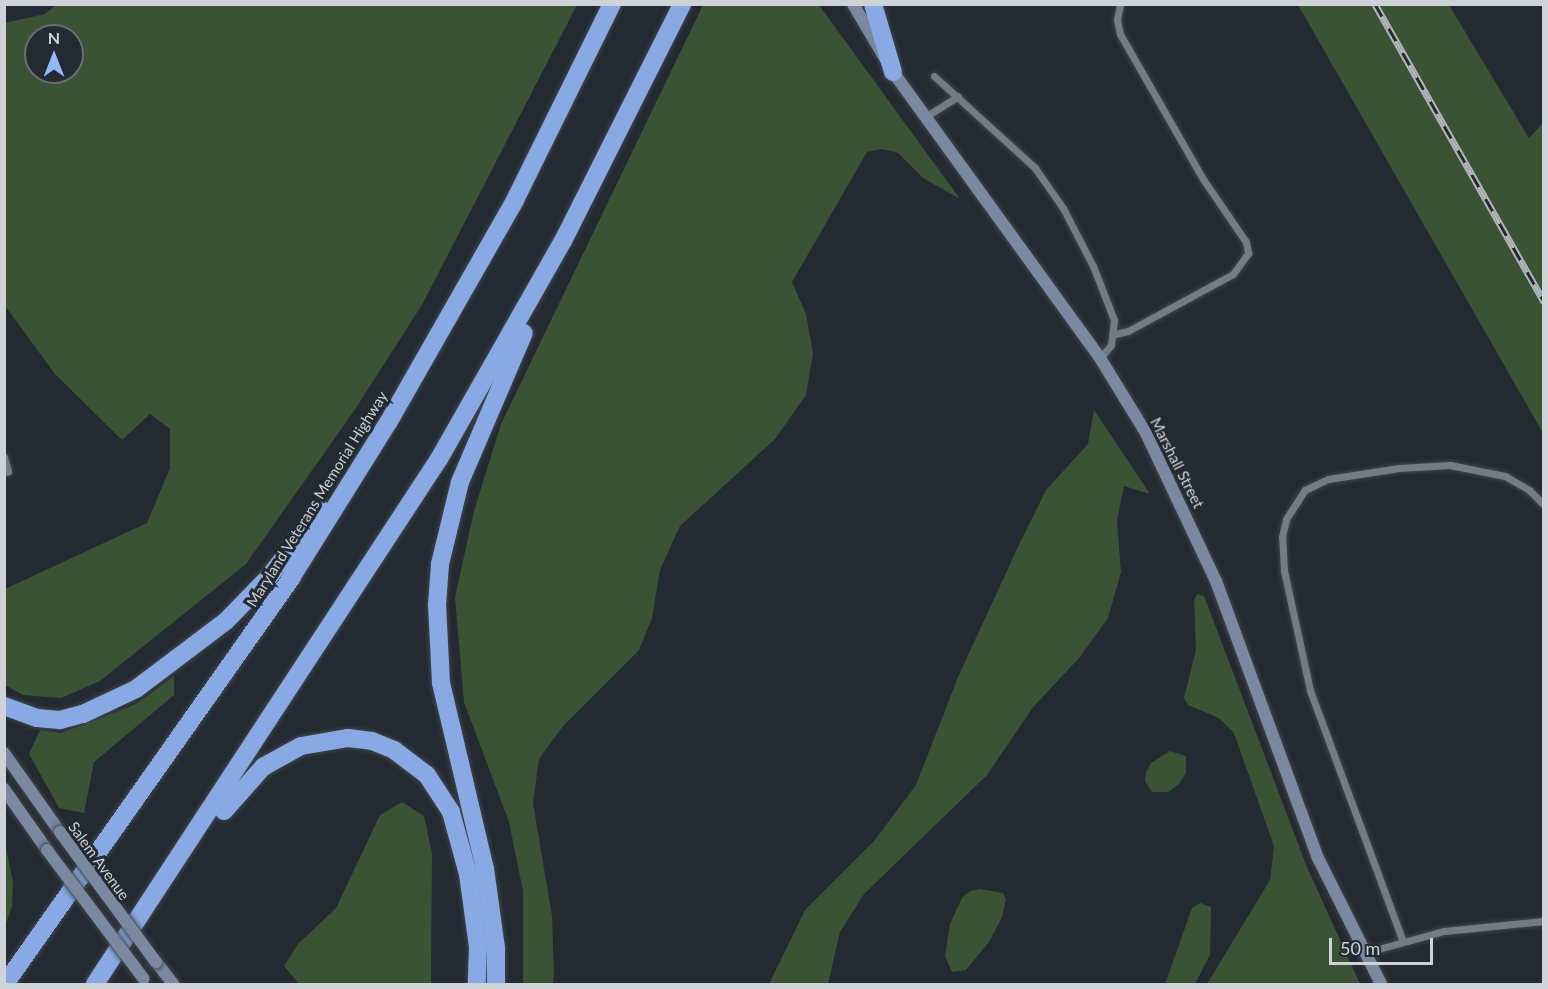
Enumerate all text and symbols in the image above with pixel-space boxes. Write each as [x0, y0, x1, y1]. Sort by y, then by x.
north arrow [24, 24, 84, 84]
text: N [48, 28, 60, 47]
street label: Maryland Veterans Memorial Highway [243, 387, 391, 611]
street label: Marshall Street [1146, 415, 1208, 511]
street label: Salem Avenue [64, 818, 134, 904]
scale bar [1332, 926, 1436, 964]
text: 50 m [1340, 937, 1380, 959]

